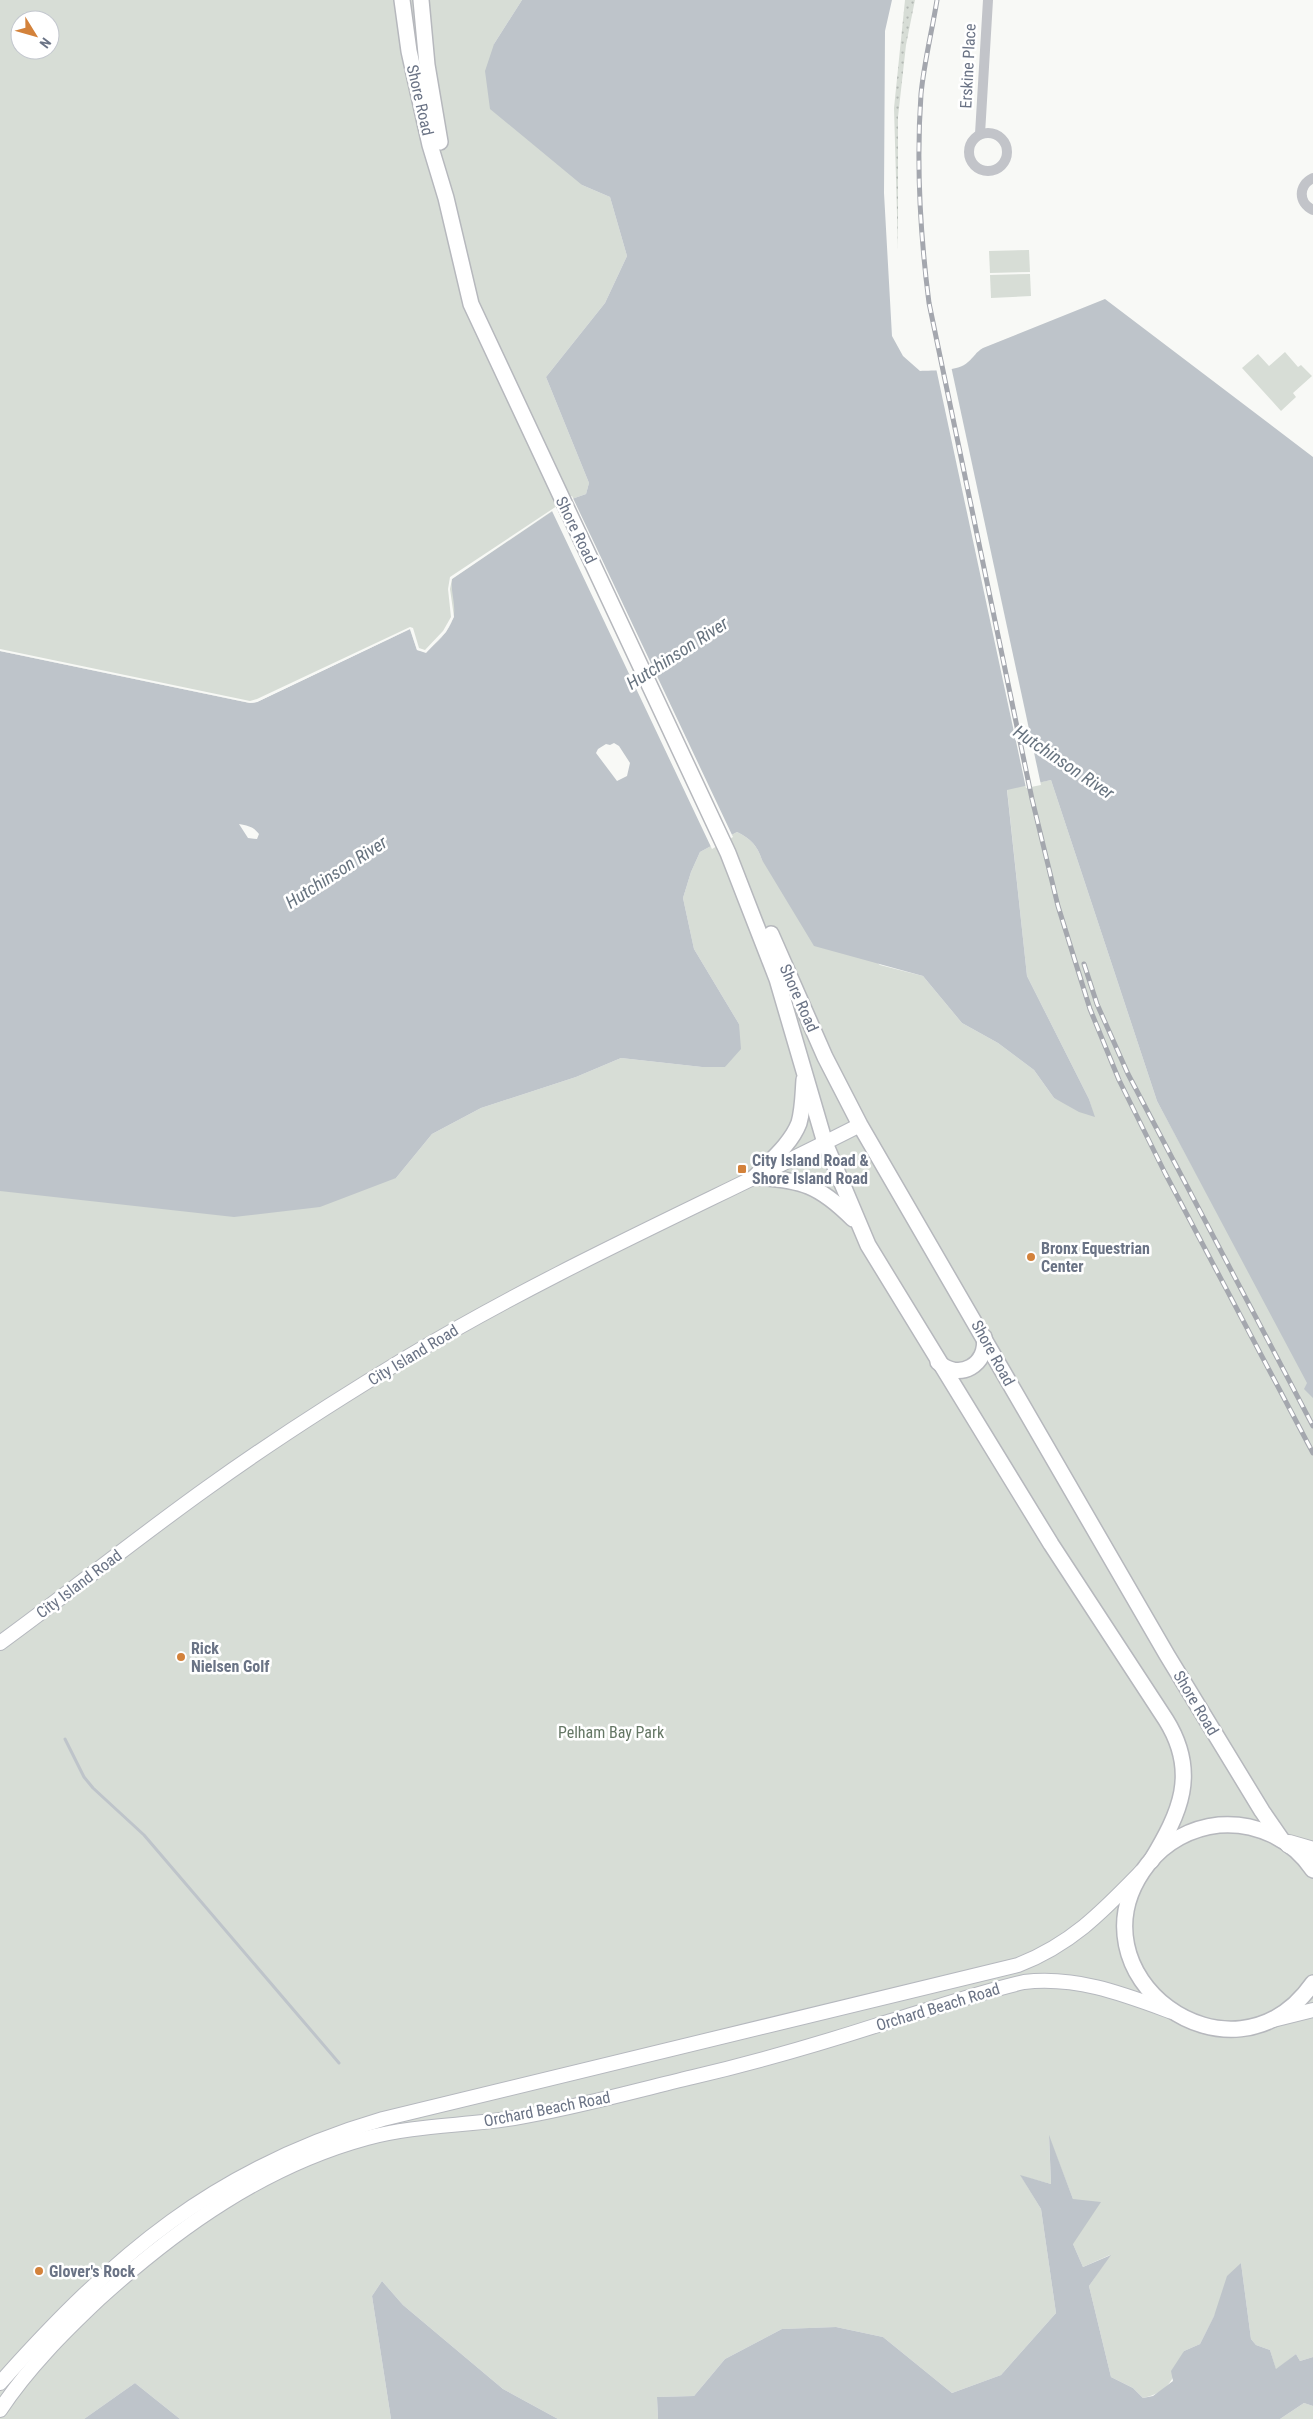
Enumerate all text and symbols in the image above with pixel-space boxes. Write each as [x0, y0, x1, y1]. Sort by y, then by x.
north arrow [10, 10, 60, 60]
street label: Erskine Place [956, 23, 980, 109]
text: N [36, 35, 54, 51]
street label: Shore Road [403, 63, 437, 137]
street label: Shore Road [552, 493, 600, 567]
water label: Hutchinson River [622, 612, 732, 694]
water label: Hutchinson River [1010, 721, 1119, 804]
water label: Hutchinson River [281, 831, 391, 913]
street label: Shore Road [776, 961, 822, 1035]
place label: City Island Road & Shore Island Road [752, 1151, 869, 1188]
marker: City Island Road & Shore Island Road [736, 1163, 748, 1175]
place label: Bronx Equestrian Center [1041, 1239, 1150, 1276]
marker: Bronx Equestrian Center [1025, 1251, 1037, 1263]
street label: Shore Road [967, 1317, 1019, 1389]
street label: City Island Road [364, 1321, 462, 1389]
street label: City Island Road [33, 1546, 125, 1622]
place label: Rick Nielsen Golf [191, 1639, 270, 1676]
marker: Rick Nielsen Golf [175, 1651, 187, 1663]
street label: Shore Road [1169, 1667, 1223, 1739]
park label: Pelham Bay Park [558, 1723, 665, 1742]
street label: Orchard Beach Road [874, 1979, 1002, 2035]
street label: Orchard Beach Road [482, 2087, 612, 2131]
place label: Glover's Rock [49, 2262, 135, 2281]
marker: Glover's Rock [33, 2265, 45, 2277]

